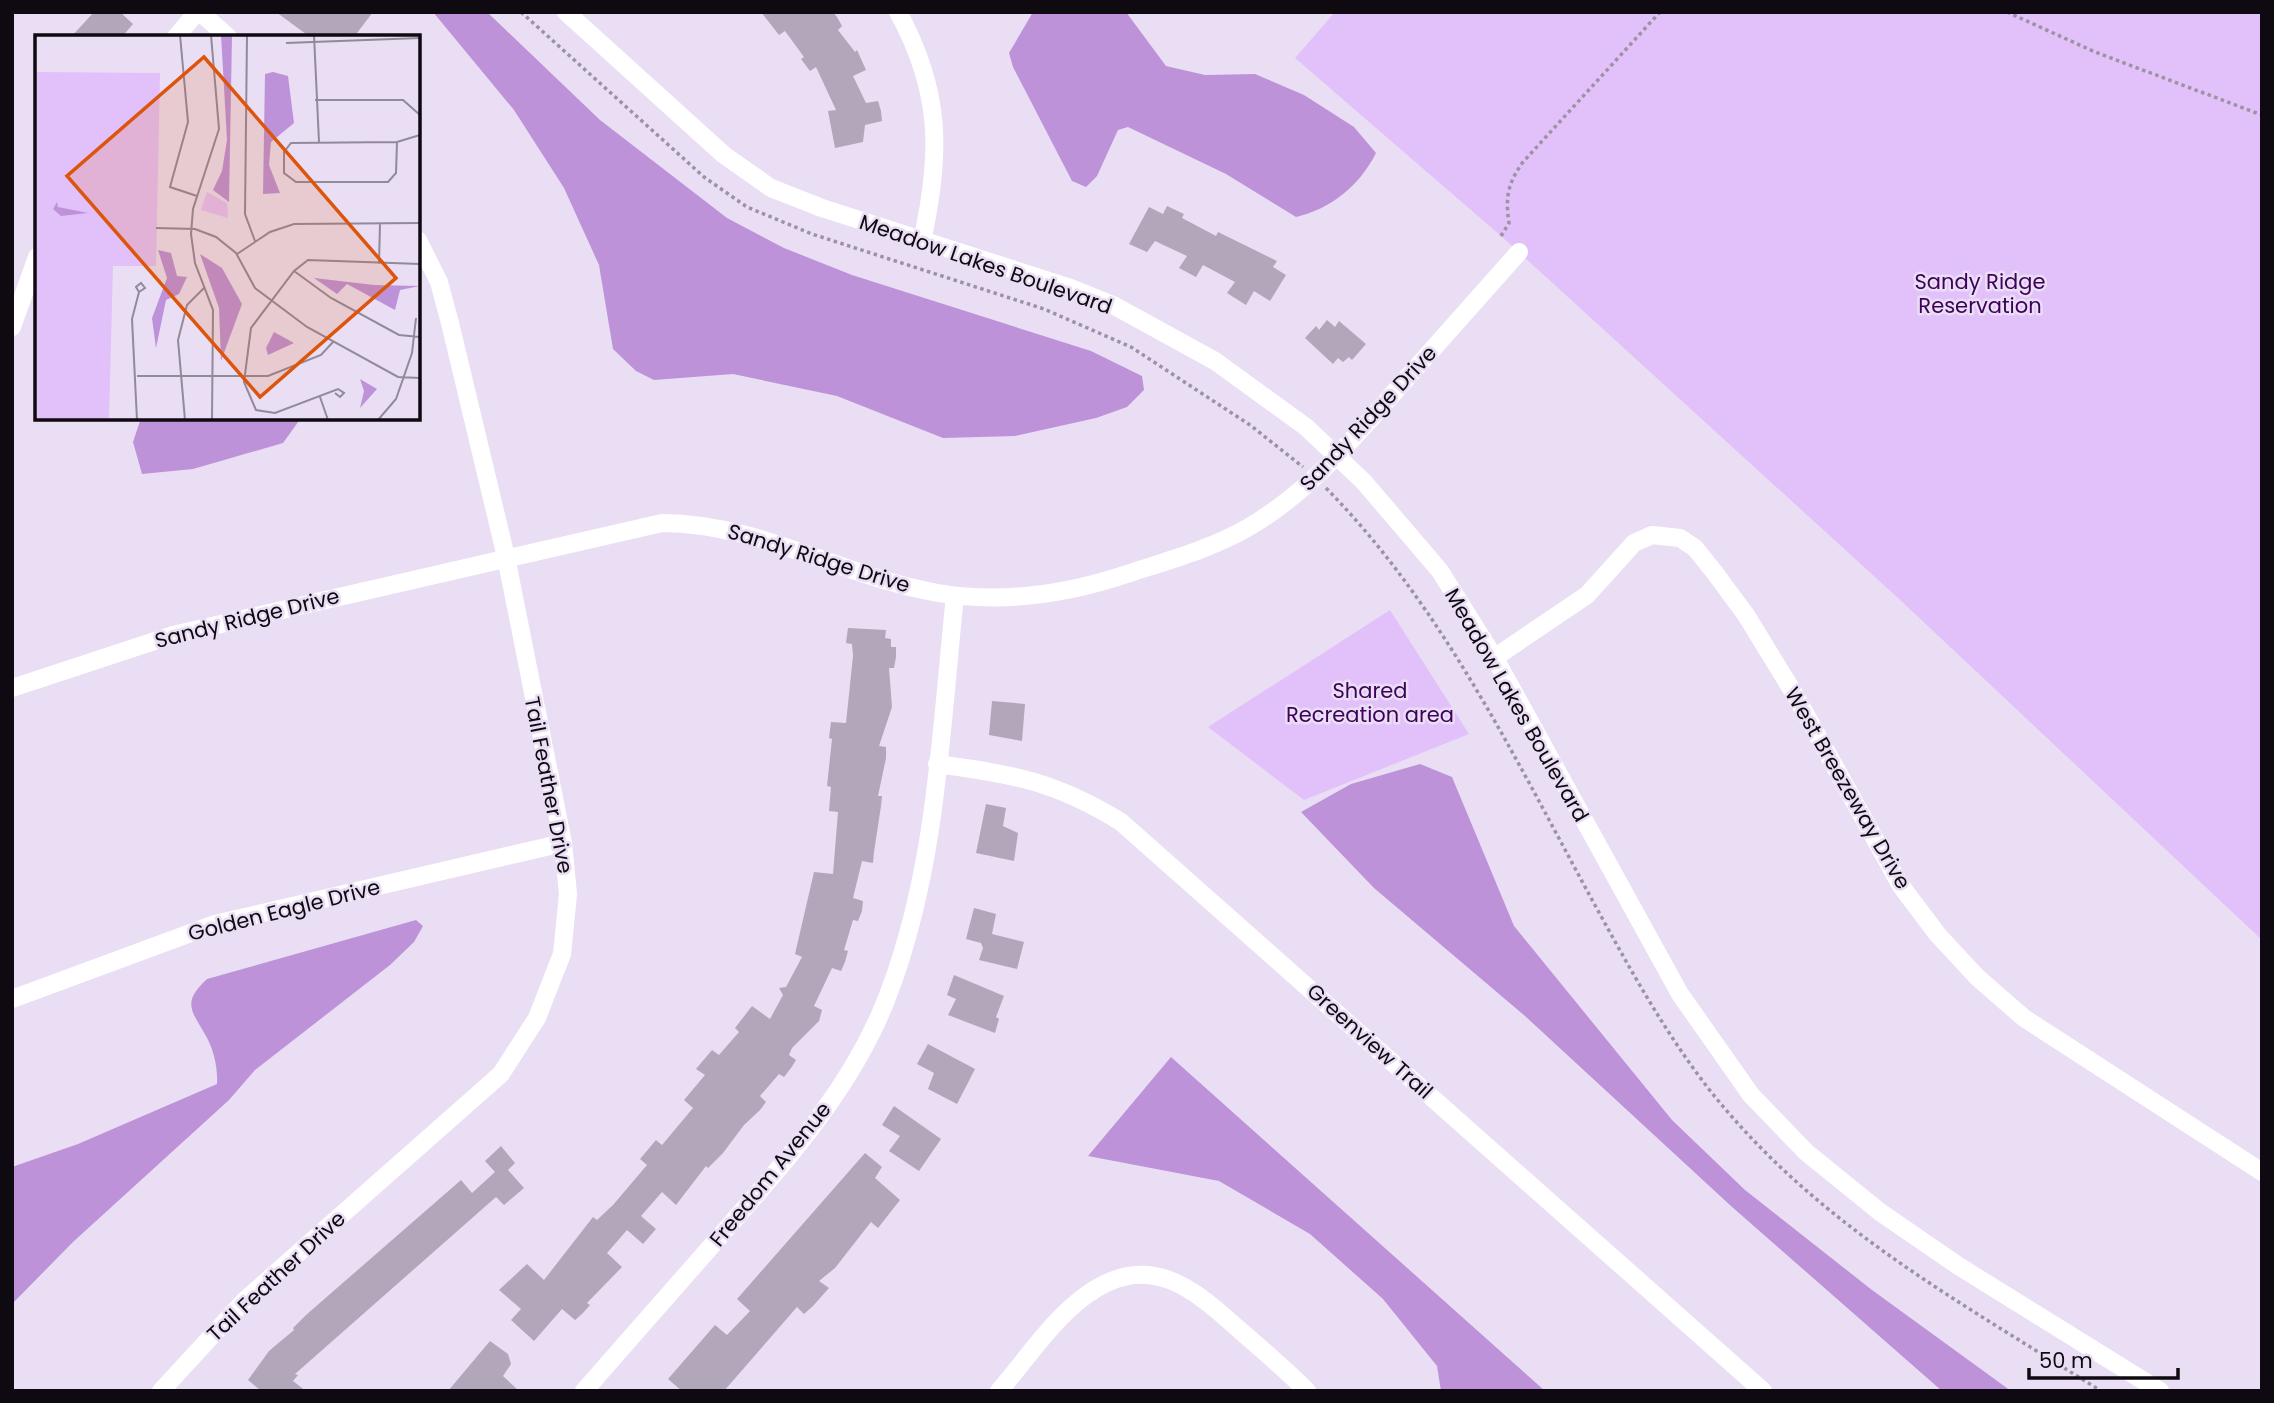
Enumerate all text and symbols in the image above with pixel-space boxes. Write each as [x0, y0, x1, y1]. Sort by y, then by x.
inset map [35, 35, 420, 420]
street label: Meadow Lakes Boulevard [856, 207, 1116, 321]
park label: Sandy Ridge Reservation [1915, 267, 2045, 320]
street label: Sandy Ridge Drive [1293, 339, 1443, 497]
street label: Sandy Ridge Drive [724, 516, 914, 600]
street label: Sandy Ridge Drive [152, 581, 342, 655]
street label: Meadow Lakes Boulevard [1438, 583, 1596, 827]
park label: Shared Recreation area [1286, 676, 1454, 729]
street label: West Breezeway Drive [1778, 682, 1918, 894]
street label: Tail Feather Drive [518, 694, 580, 876]
street label: Golden Eagle Drive [185, 872, 383, 948]
street label: Greenview Trail [1301, 977, 1439, 1105]
street label: Freedom Avenue [703, 1096, 837, 1252]
street label: Tail Feather Drive [200, 1204, 352, 1348]
scale bar [2029, 1336, 2178, 1380]
text: 50 m [2039, 1346, 2093, 1375]

